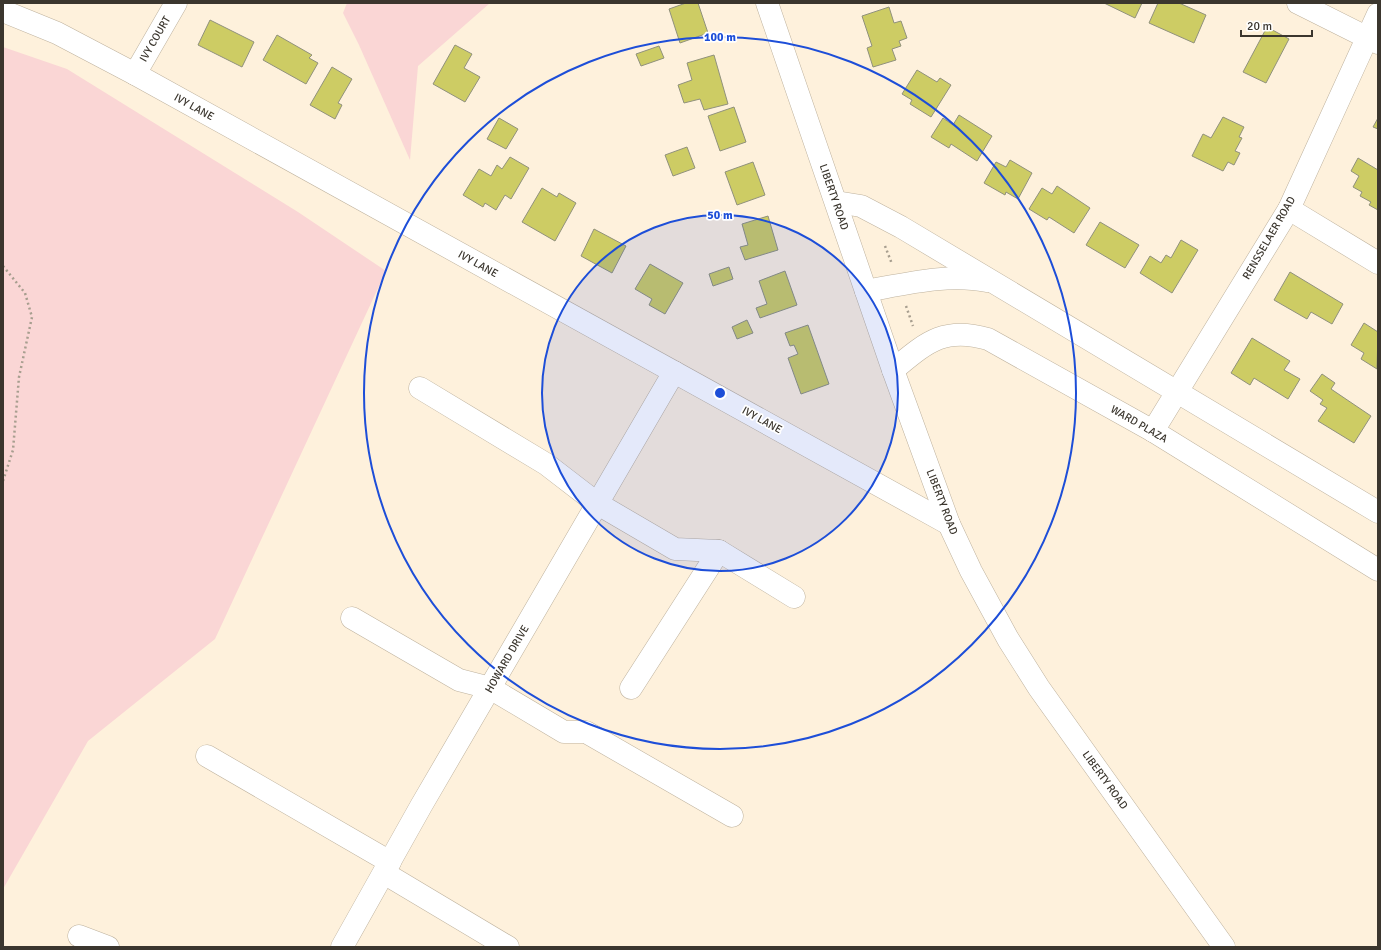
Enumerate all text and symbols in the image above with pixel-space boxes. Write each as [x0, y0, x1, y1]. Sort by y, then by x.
scale bar [1241, 12, 1312, 38]
street label: IVY COURT [137, 13, 174, 64]
text: 20 m [1247, 19, 1272, 34]
text: 100 m [704, 30, 736, 45]
street label: IVY LANE [172, 91, 216, 123]
street label: LIBERTY ROAD [817, 162, 851, 232]
street label: RENSSELAER ROAD [1240, 194, 1298, 282]
text: 50 m [707, 208, 733, 223]
street label: IVY LANE [456, 248, 500, 280]
centre of rings [713, 386, 727, 400]
street label: WARD PLAZA [1108, 403, 1170, 446]
street label: IVY LANE [740, 404, 784, 436]
street label: LIBERTY ROAD [924, 467, 960, 537]
street label: HOWARD DRIVE [482, 623, 532, 695]
street label: LIBERTY ROAD [1079, 748, 1131, 812]

